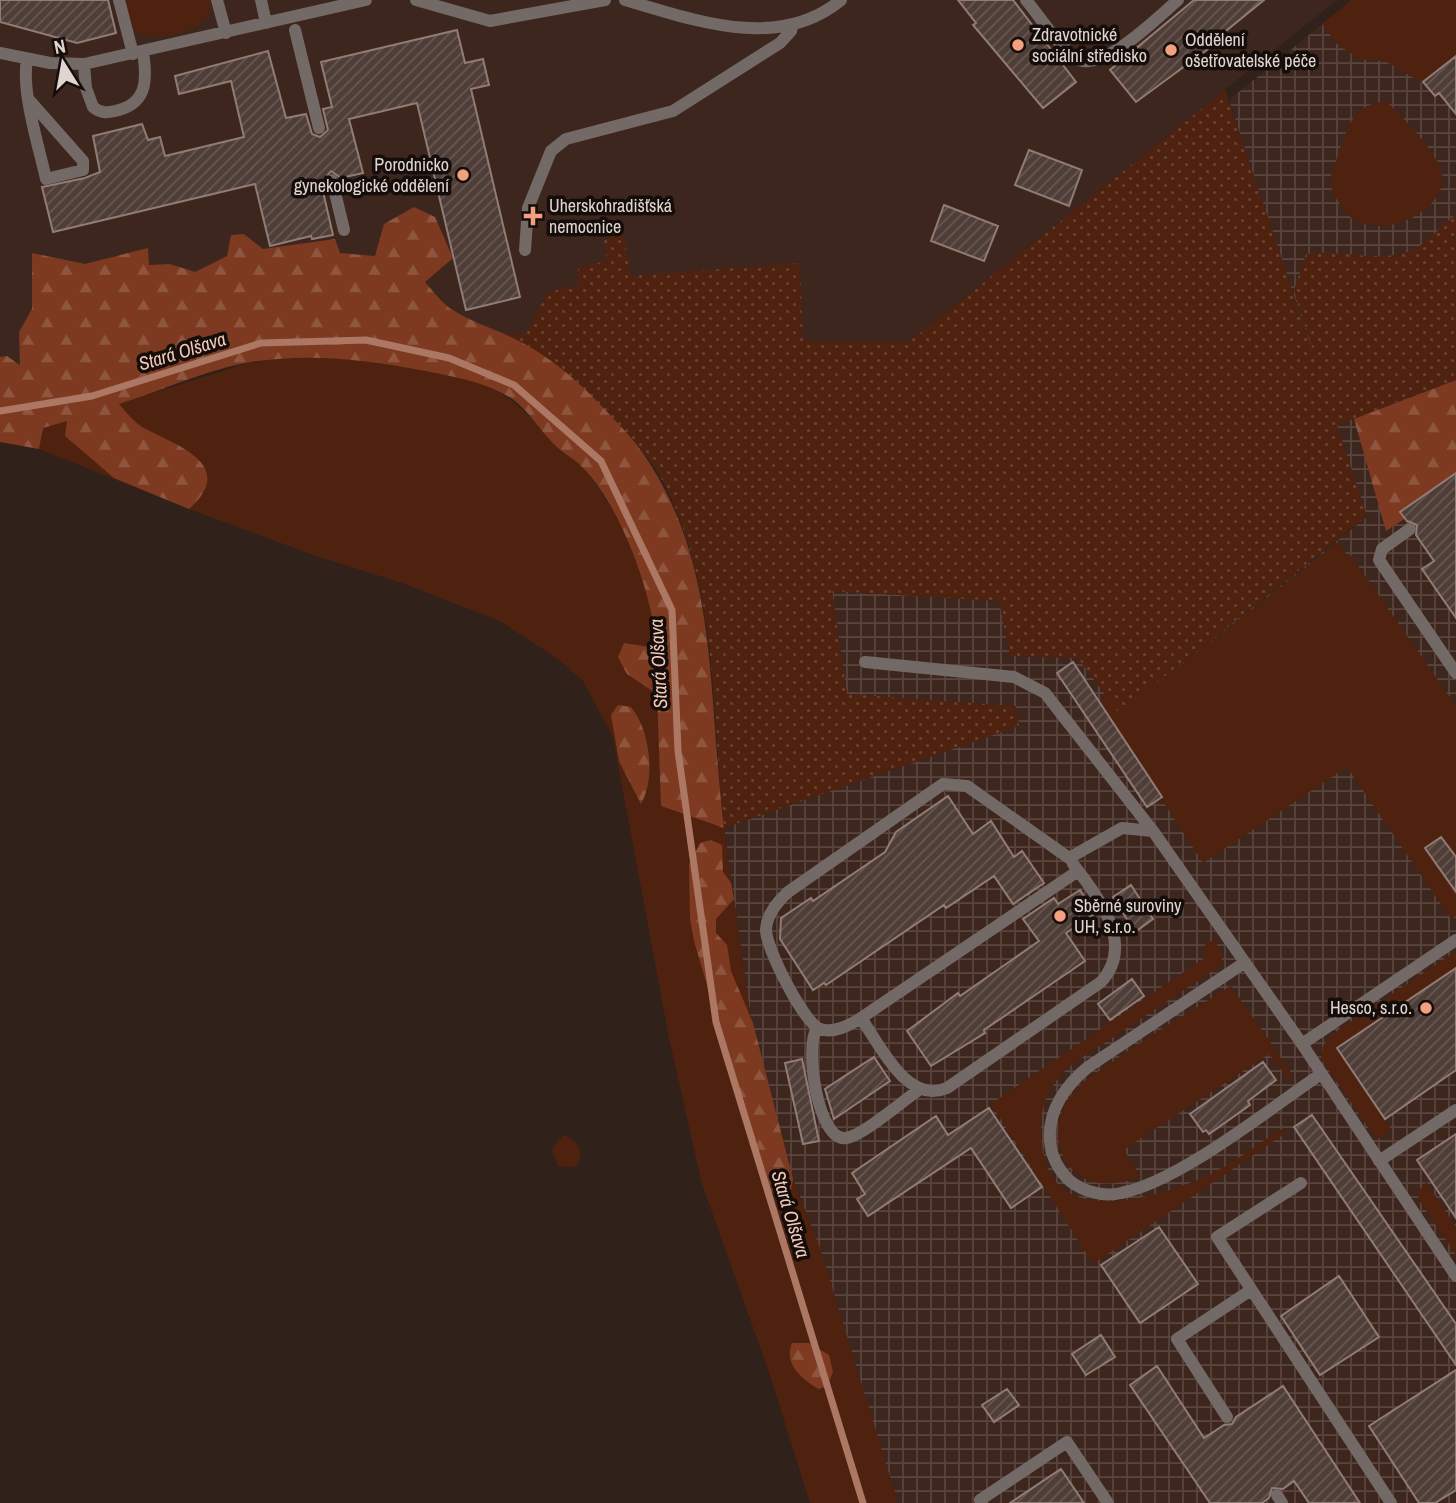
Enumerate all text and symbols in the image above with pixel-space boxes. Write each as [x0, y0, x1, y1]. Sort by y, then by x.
place label: Zdravotnické sociální středisko [1032, 22, 1147, 68]
place label: Oddělení ošetřovatelské péče [1185, 27, 1316, 73]
north arrow [28, 28, 98, 98]
text: N [52, 32, 68, 60]
marker: Zdravotnické sociální středisko [1010, 37, 1026, 53]
marker: Oddělení ošetřovatelské péče [1163, 42, 1179, 58]
place label: Porodnicko gynekologické oddělení [294, 152, 450, 198]
marker: Porodnicko gynekologické oddělení [455, 167, 471, 183]
place label: Uherskohradišťská nemocnice [549, 193, 672, 239]
marker: Uherskohradišťská nemocnice [523, 206, 543, 226]
water label: Stará Olšava [135, 325, 229, 377]
water label: Stará Olšava [643, 618, 673, 710]
place label: Sběrné suroviny UH, s.r.o. [1074, 893, 1182, 939]
marker: Sběrné suroviny UH, s.r.o. [1052, 908, 1068, 924]
place label: Hesco, s.r.o. [1330, 995, 1412, 1020]
marker: Hesco, s.r.o. [1418, 1000, 1434, 1016]
water label: Stará Olšava [765, 1167, 817, 1261]

